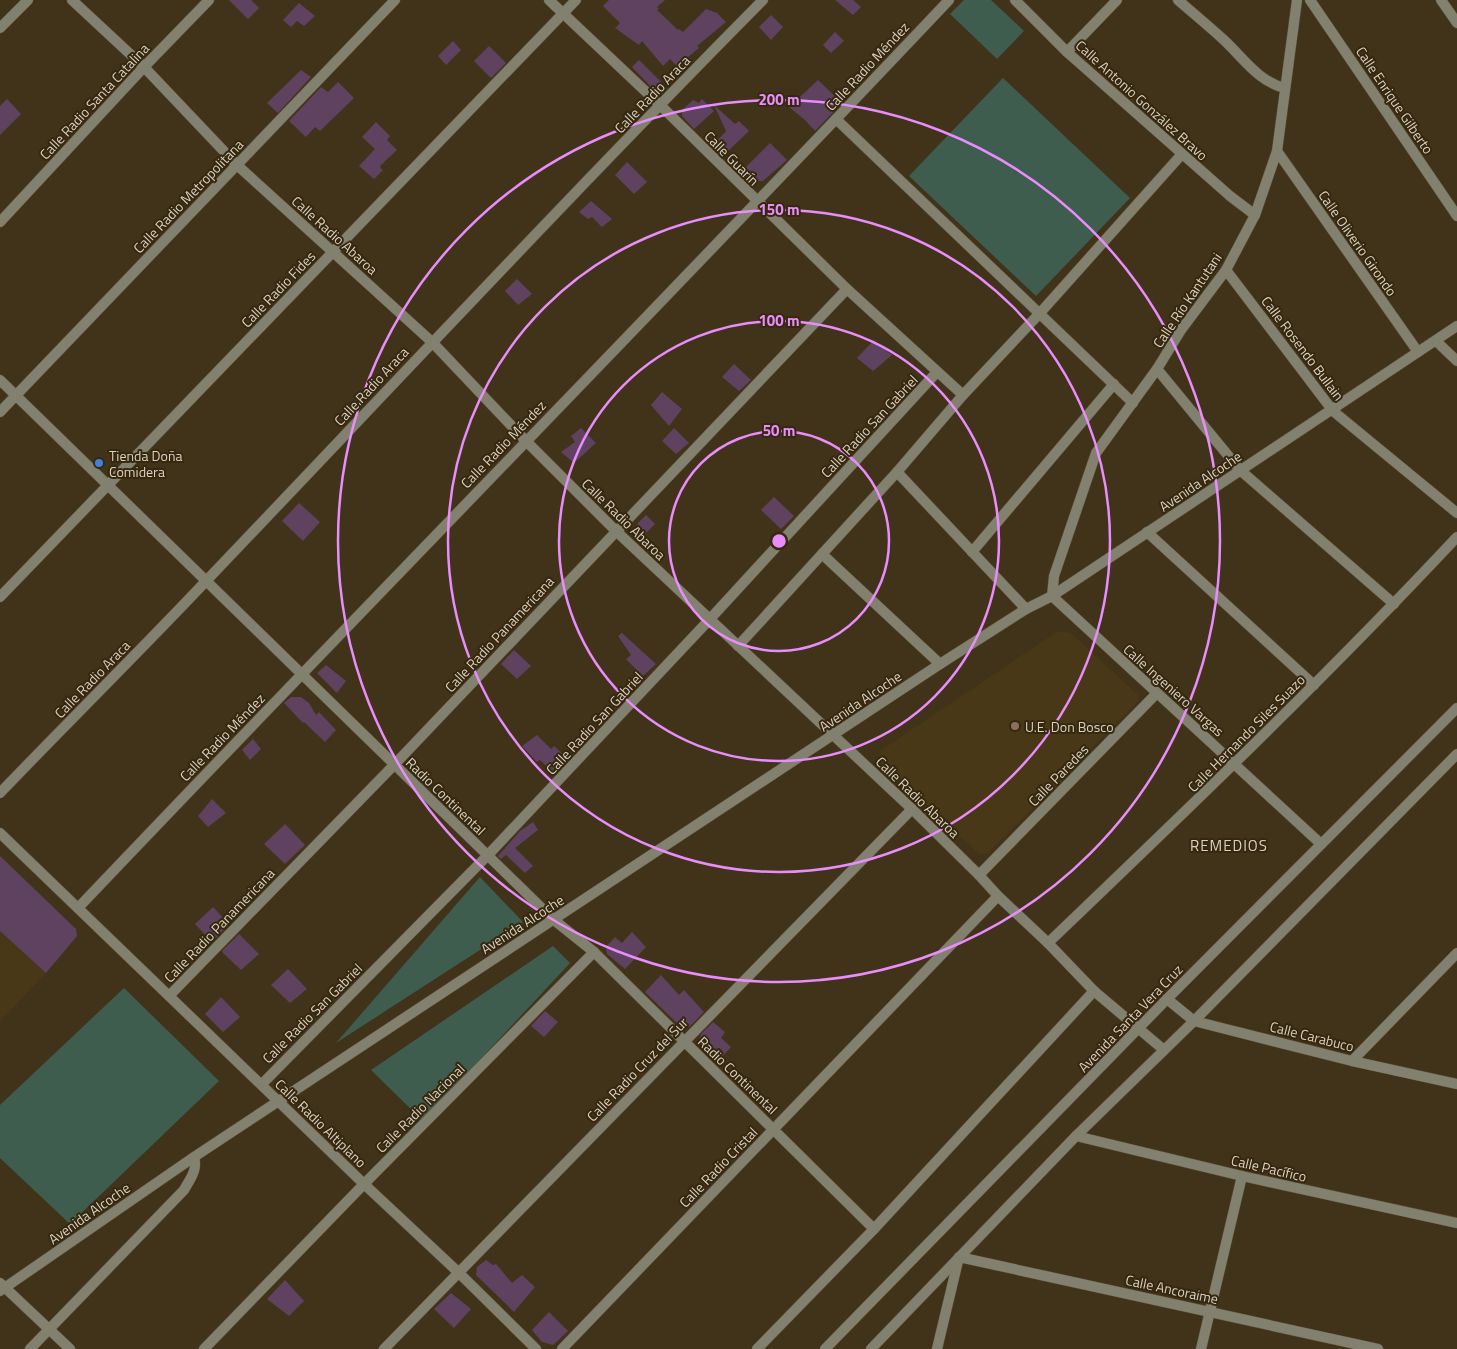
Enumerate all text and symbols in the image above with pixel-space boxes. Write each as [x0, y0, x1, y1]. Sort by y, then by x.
street label: Calle Radio Méndez [820, 17, 914, 115]
street label: Calle Antonio González Bravo [1071, 35, 1213, 165]
street label: Calle Radio Santa Catalina [34, 38, 154, 164]
street label: Calle Enrique Gilberto [1351, 42, 1439, 158]
street label: Calle Radio Araca [609, 50, 695, 138]
text: 200 m [758, 88, 800, 111]
street label: Calle Guarín [700, 126, 764, 190]
street label: Calle Radio Metropolitana [128, 134, 248, 258]
street label: Calle Oliverio Girondo [1314, 186, 1402, 300]
street label: Calle Radio Abaroa [287, 191, 383, 279]
text: 150 m [758, 198, 800, 221]
street label: Calle Radio Fides [236, 246, 320, 332]
street label: Calle Río Kantutani [1147, 248, 1227, 352]
street label: Calle Rosendo Bullain [1257, 291, 1349, 405]
text: 100 m [758, 309, 800, 332]
street label: Calle Radio Araca [329, 342, 413, 430]
street label: Calle Radio San Gabriel [816, 370, 922, 482]
street label: Calle Radio Méndez [456, 395, 550, 493]
text: 50 m [763, 419, 795, 442]
place label: Tienda Doña Comidera [109, 445, 182, 482]
street label: Avenida Alcoche [1155, 446, 1245, 516]
marker: Tienda Doña Comidera [93, 457, 105, 469]
street label: Calle Radio Abaroa [577, 473, 671, 565]
centre of rings [770, 532, 788, 550]
street label: Calle Radio Panamericana [440, 571, 558, 697]
street label: Calle Radio Araca [49, 635, 135, 723]
street label: Calle Ingeniero Vargas [1119, 639, 1229, 741]
street label: Avenida Alcoche [815, 666, 905, 736]
street label: Calle Radio San Gabriel [541, 667, 647, 779]
street label: Calle Hernando Siles Suazo [1182, 669, 1310, 797]
street label: Calle Radio Méndez [175, 688, 269, 786]
place label: U.E. Don Bosco [1025, 716, 1114, 737]
marker: U.E. Don Bosco [1009, 720, 1021, 732]
street label: Calle Paredes [1023, 739, 1093, 811]
street label: Calle Radio Abaroa [871, 751, 965, 843]
street label: Radio Continental [401, 752, 491, 840]
district label: REMEDIOS [1190, 834, 1268, 857]
street label: Calle Radio Panamericana [159, 863, 279, 987]
street label: Avenida Alcoche [476, 889, 568, 959]
street label: Calle Radio San Gabriel [257, 958, 367, 1068]
street label: Avenida Santa Vera Cruz [1073, 959, 1187, 1077]
street label: Calle Radio Cruz del Sur [582, 1012, 693, 1126]
street label: Calle Carabuco [1268, 1015, 1356, 1057]
street label: Radio Continental [693, 1031, 783, 1119]
street label: Calle Radio Nacional [371, 1059, 469, 1157]
street label: Calle Radio Altiplano [271, 1074, 371, 1172]
street label: Calle Radio Cristal [674, 1122, 762, 1212]
street label: Calle Pacífico [1229, 1149, 1309, 1187]
street label: Avenida Alcoche [44, 1177, 134, 1249]
street label: Calle Ancoraime [1124, 1269, 1220, 1309]

